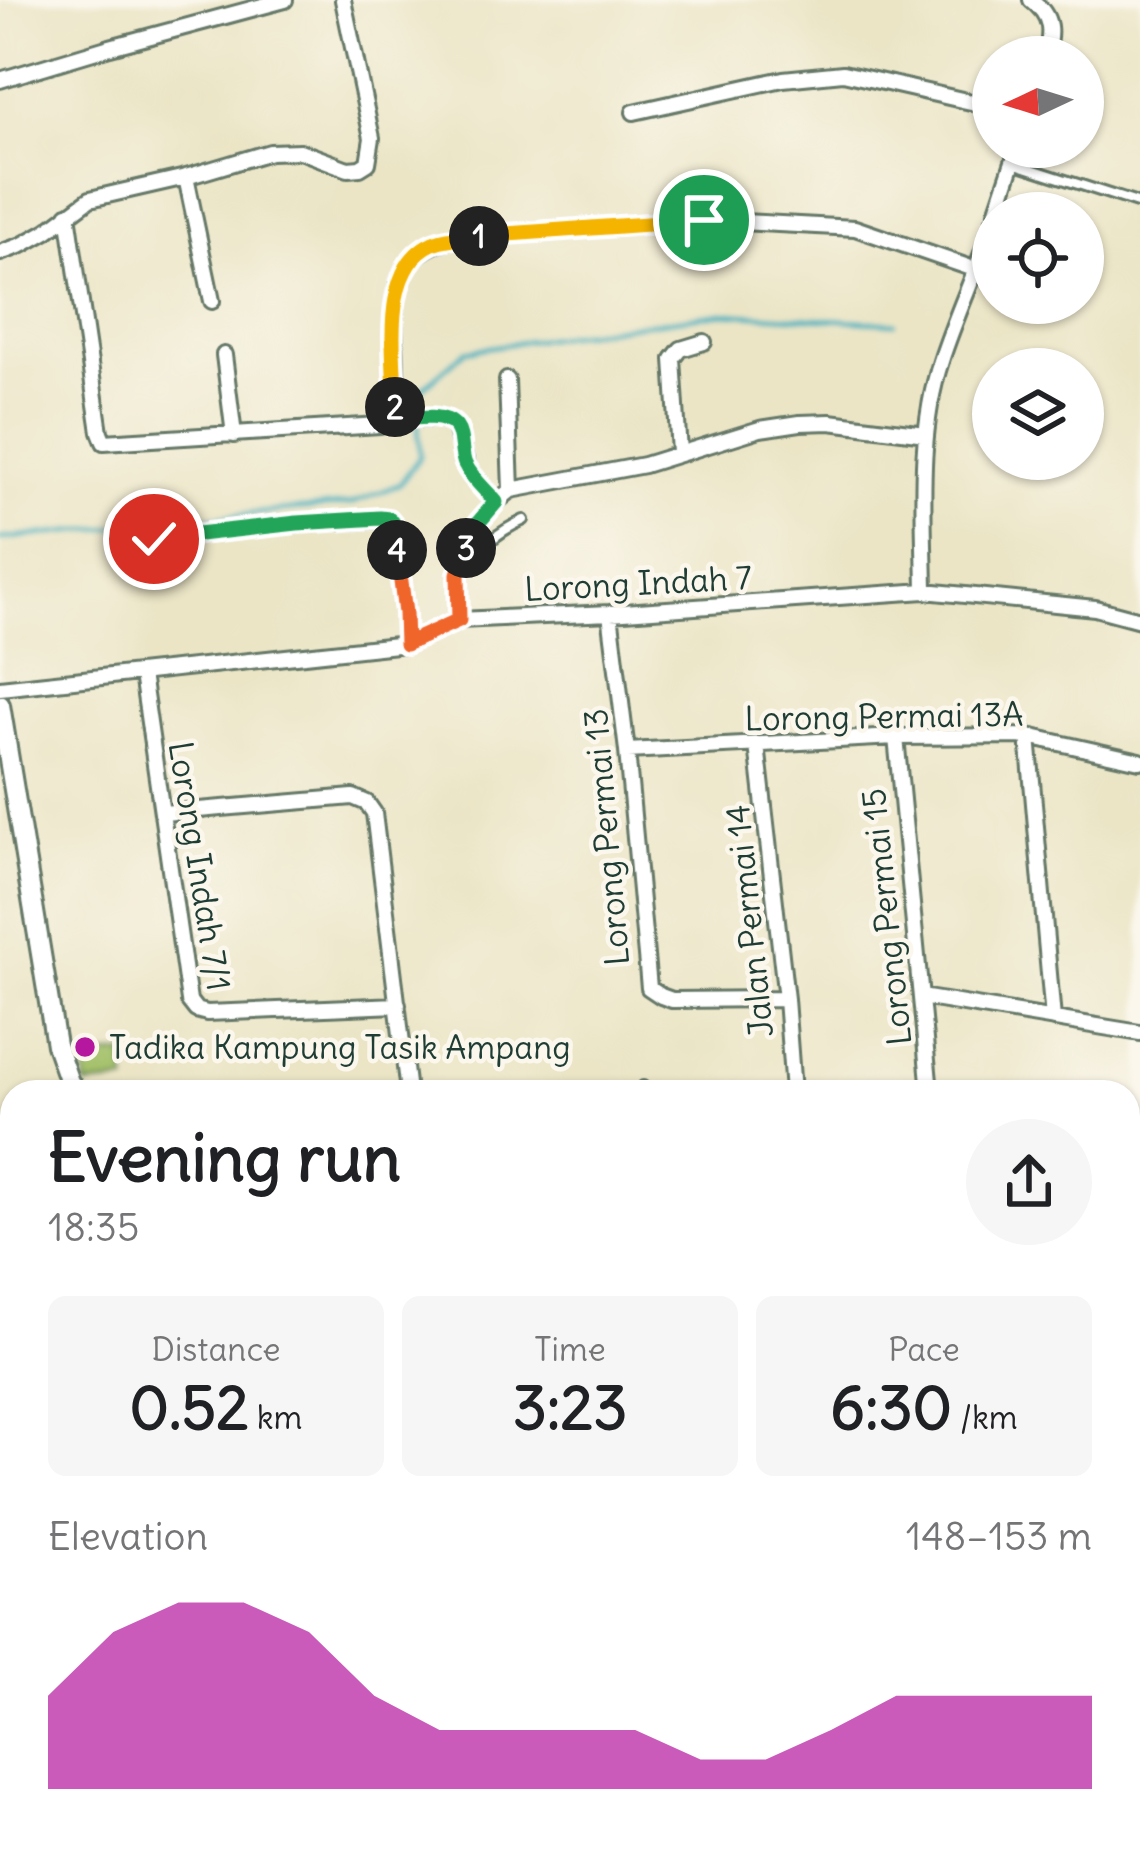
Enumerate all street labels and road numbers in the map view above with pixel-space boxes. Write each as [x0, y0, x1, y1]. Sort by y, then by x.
street label: Lorong Indah 7 [523, 556, 753, 610]
street label: Lorong Permai 13A [744, 693, 1024, 739]
street label: Lorong Permai 13 [574, 707, 638, 967]
street label: Lorong Indah 7/1 [160, 738, 240, 994]
street label: Lorong Permai 15 [852, 786, 920, 1048]
street label: Jalan Permai 14 [716, 803, 782, 1039]

